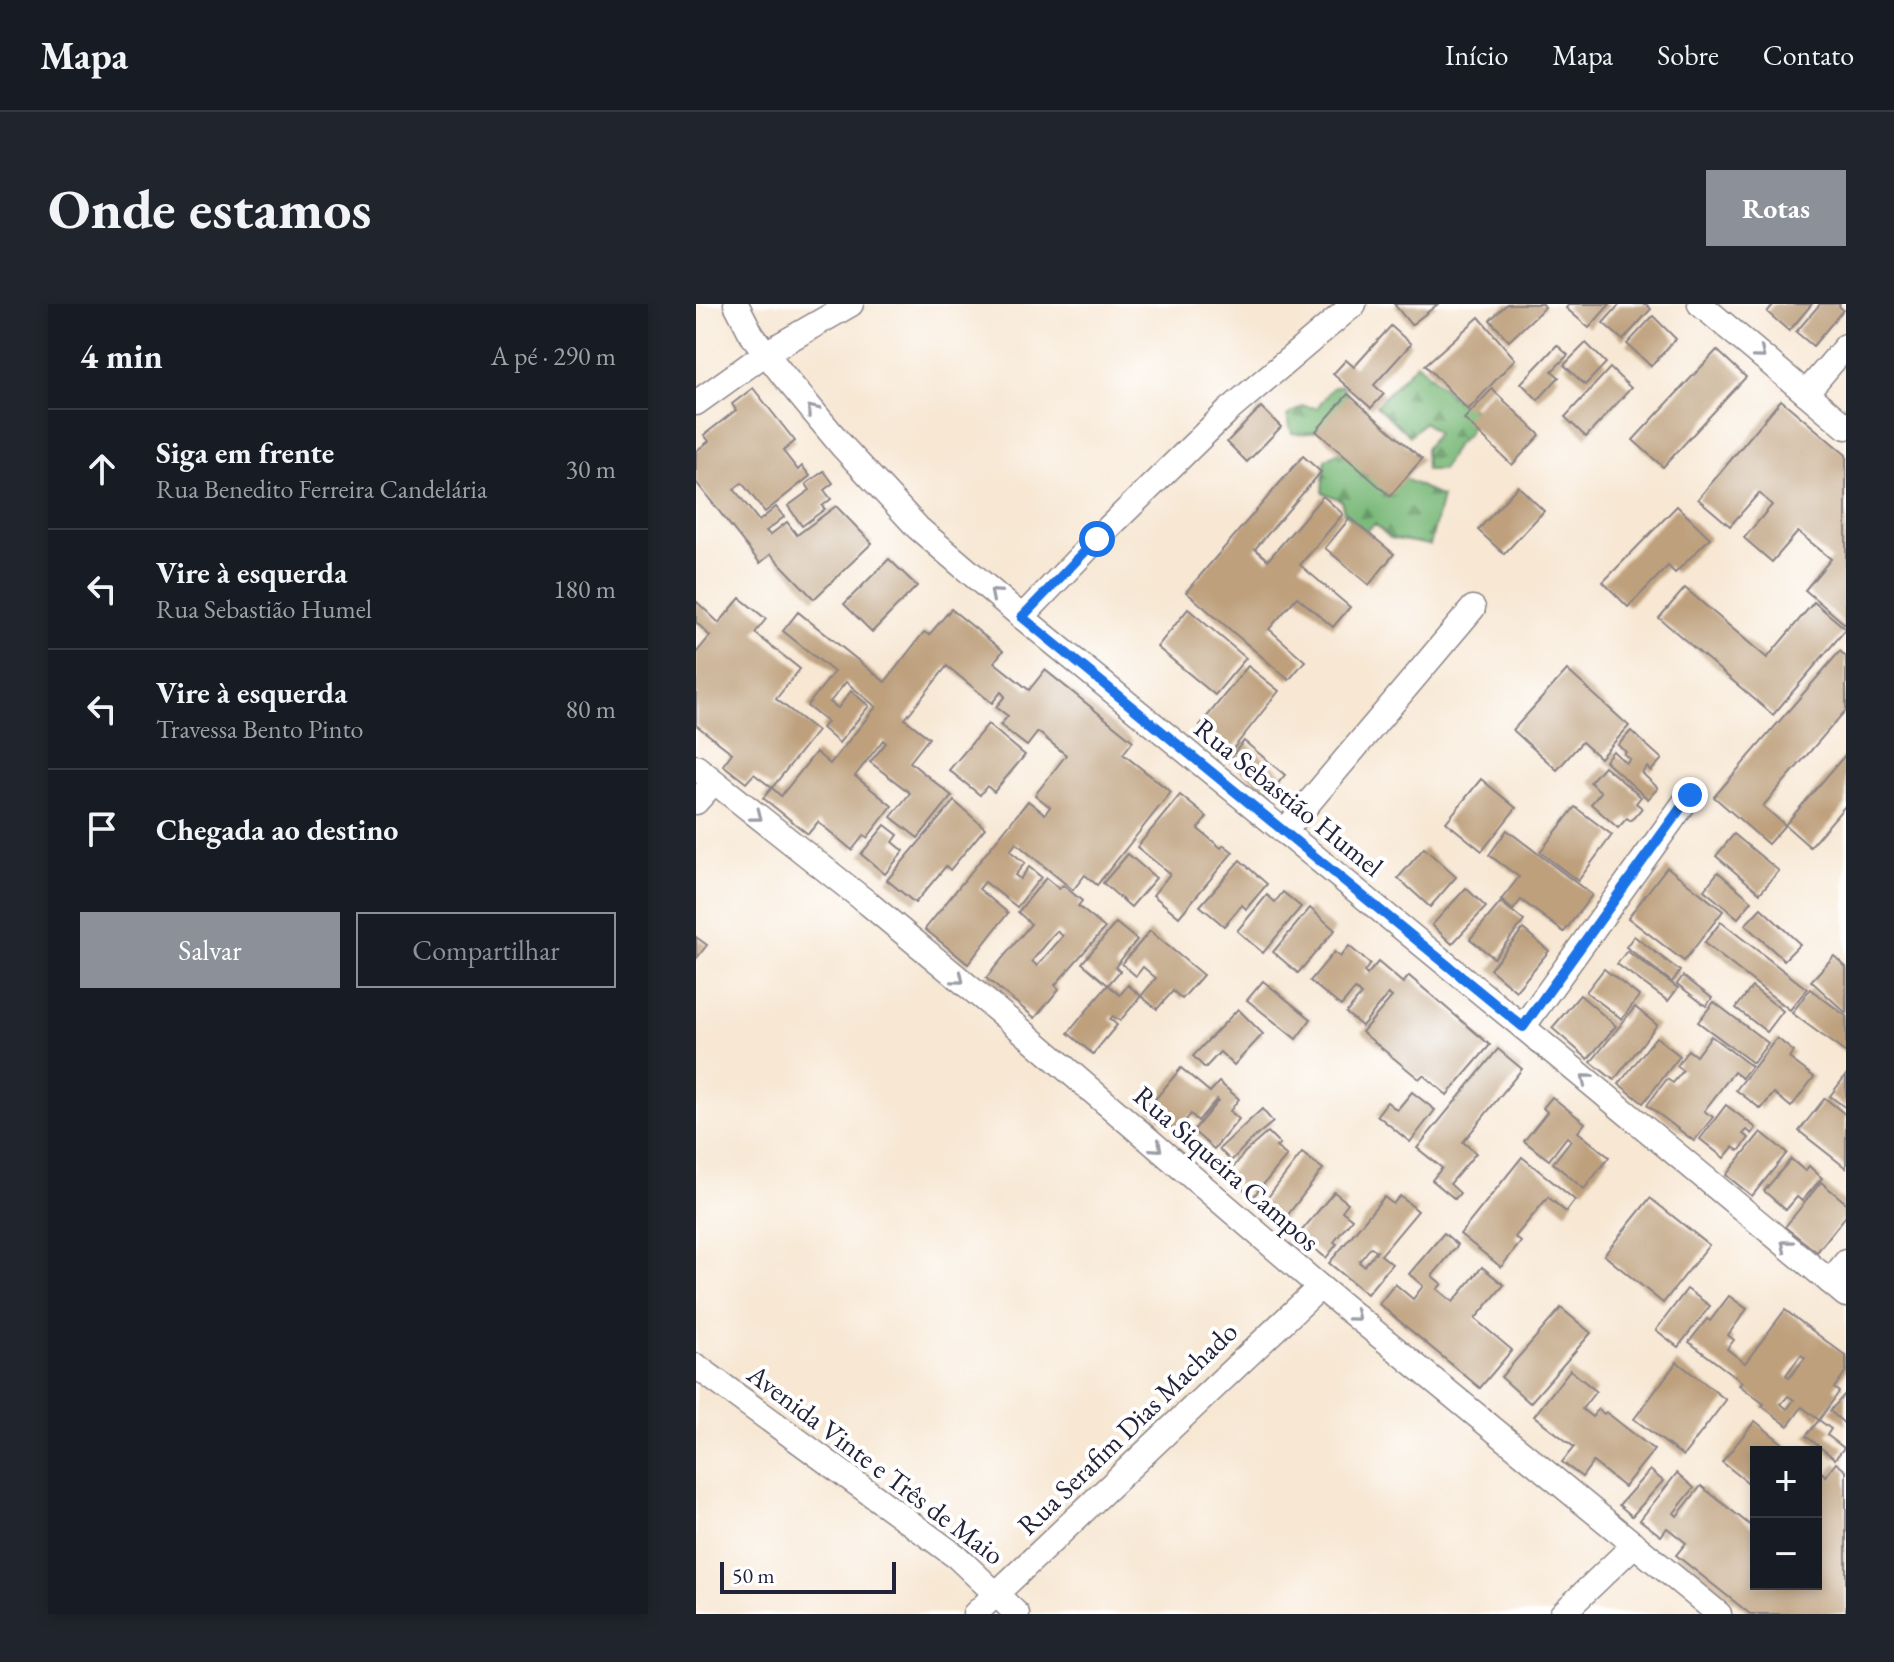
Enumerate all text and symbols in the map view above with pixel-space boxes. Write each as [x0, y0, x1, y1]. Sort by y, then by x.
text: Mapa [40, 31, 128, 80]
text: Início [1445, 37, 1508, 73]
text: Mapa [1552, 37, 1613, 73]
text: Sobre [1657, 37, 1719, 73]
text: Contato [1763, 37, 1854, 73]
button: Rotas [1706, 170, 1846, 246]
text: Onde estamos [48, 172, 372, 245]
text: 4 min [80, 334, 163, 378]
text: A pé · 290 m [491, 339, 616, 373]
one-way arrow [1751, 344, 1765, 359]
one-way arrow [807, 405, 822, 420]
text: Siga em frente [156, 433, 334, 472]
icon: ahead [80, 447, 124, 491]
text: 30 m [566, 452, 616, 486]
text: Rua Benedito Ferreira Candelária [156, 472, 487, 506]
route start [1079, 521, 1115, 557]
text: Vire à esquerda [156, 553, 347, 592]
icon: left [80, 567, 124, 611]
text: 180 m [553, 572, 616, 606]
one-way arrow [990, 589, 1005, 604]
text: Rua Sebastião Humel [156, 592, 372, 626]
text: Vire à esquerda [156, 673, 347, 712]
icon: left [80, 687, 124, 731]
text: 80 m [566, 692, 616, 726]
street label: Rua Sebastião Humel [1187, 710, 1391, 884]
text: Travessa Bento Pinto [156, 712, 363, 746]
route end [1672, 777, 1708, 813]
one-way arrow [748, 806, 763, 820]
icon: arrive [80, 807, 124, 851]
text: Chegada ao destino [156, 810, 398, 849]
button: Salvar [80, 912, 340, 988]
button: Compartilhar [356, 912, 616, 988]
one-way arrow [950, 969, 965, 984]
one-way arrow [1581, 1074, 1595, 1089]
street label: Rua Siqueira Campos [1127, 1077, 1327, 1259]
one-way arrow [1148, 1137, 1163, 1152]
one-way arrow [1781, 1240, 1795, 1255]
one-way arrow [1346, 1306, 1360, 1321]
street label: Rua Serafim Dias Machado [1009, 1313, 1245, 1543]
street label: Avenida Vinte e Três de Maio [740, 1355, 1012, 1572]
map controls [1750, 1446, 1822, 1590]
button: + [1750, 1446, 1822, 1518]
button: − [1750, 1518, 1822, 1590]
scale bar [720, 1558, 896, 1594]
text: 50 m [732, 1561, 775, 1590]

